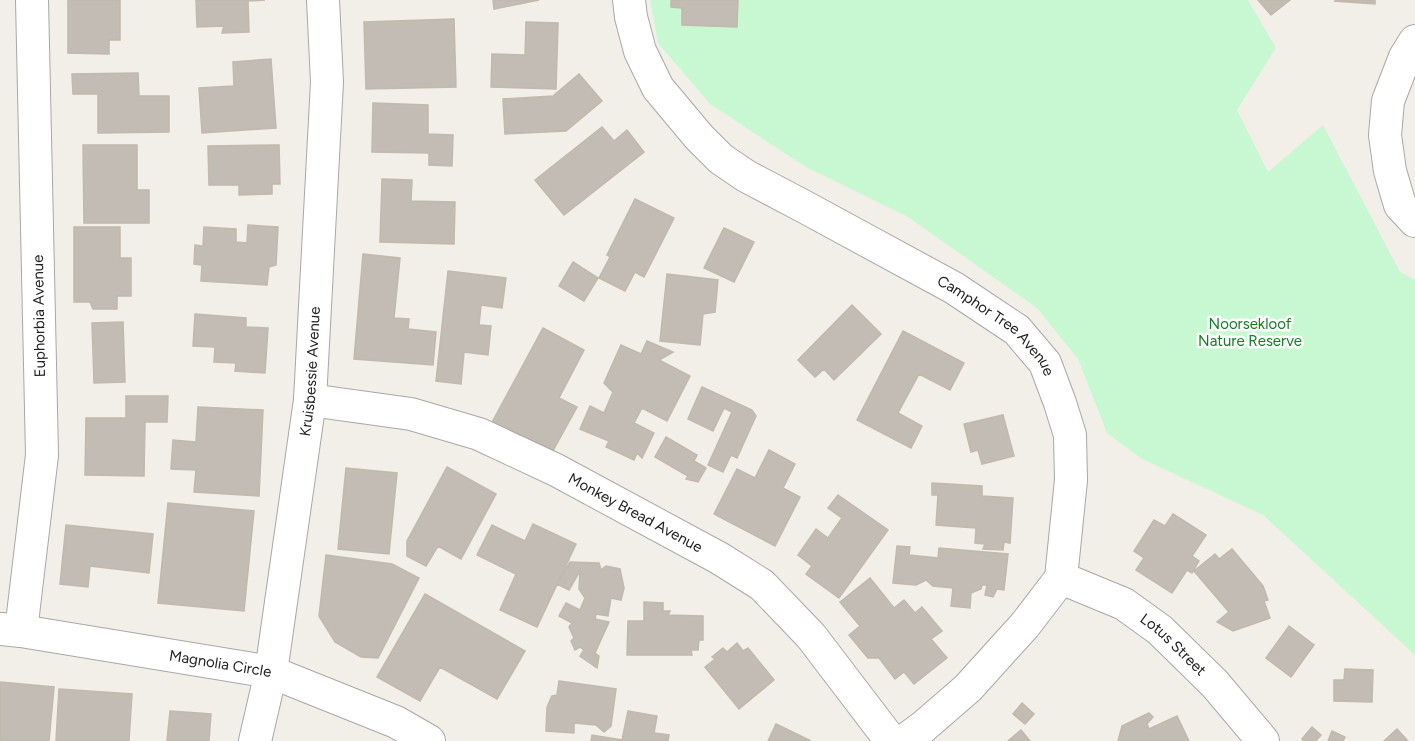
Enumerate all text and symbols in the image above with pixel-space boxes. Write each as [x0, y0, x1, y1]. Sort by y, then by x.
street label: Euphorbia Avenue [29, 255, 49, 377]
street label: Camphor Tree Avenue [934, 272, 1058, 378]
street label: Kruisbessie Avenue [296, 306, 324, 438]
park label: Noorsekloof Nature Reserve [1198, 315, 1302, 350]
street label: Monkey Bread Avenue [565, 469, 706, 556]
street label: Lotus Street [1137, 610, 1210, 679]
street label: Magnolia Circle [168, 646, 273, 681]

